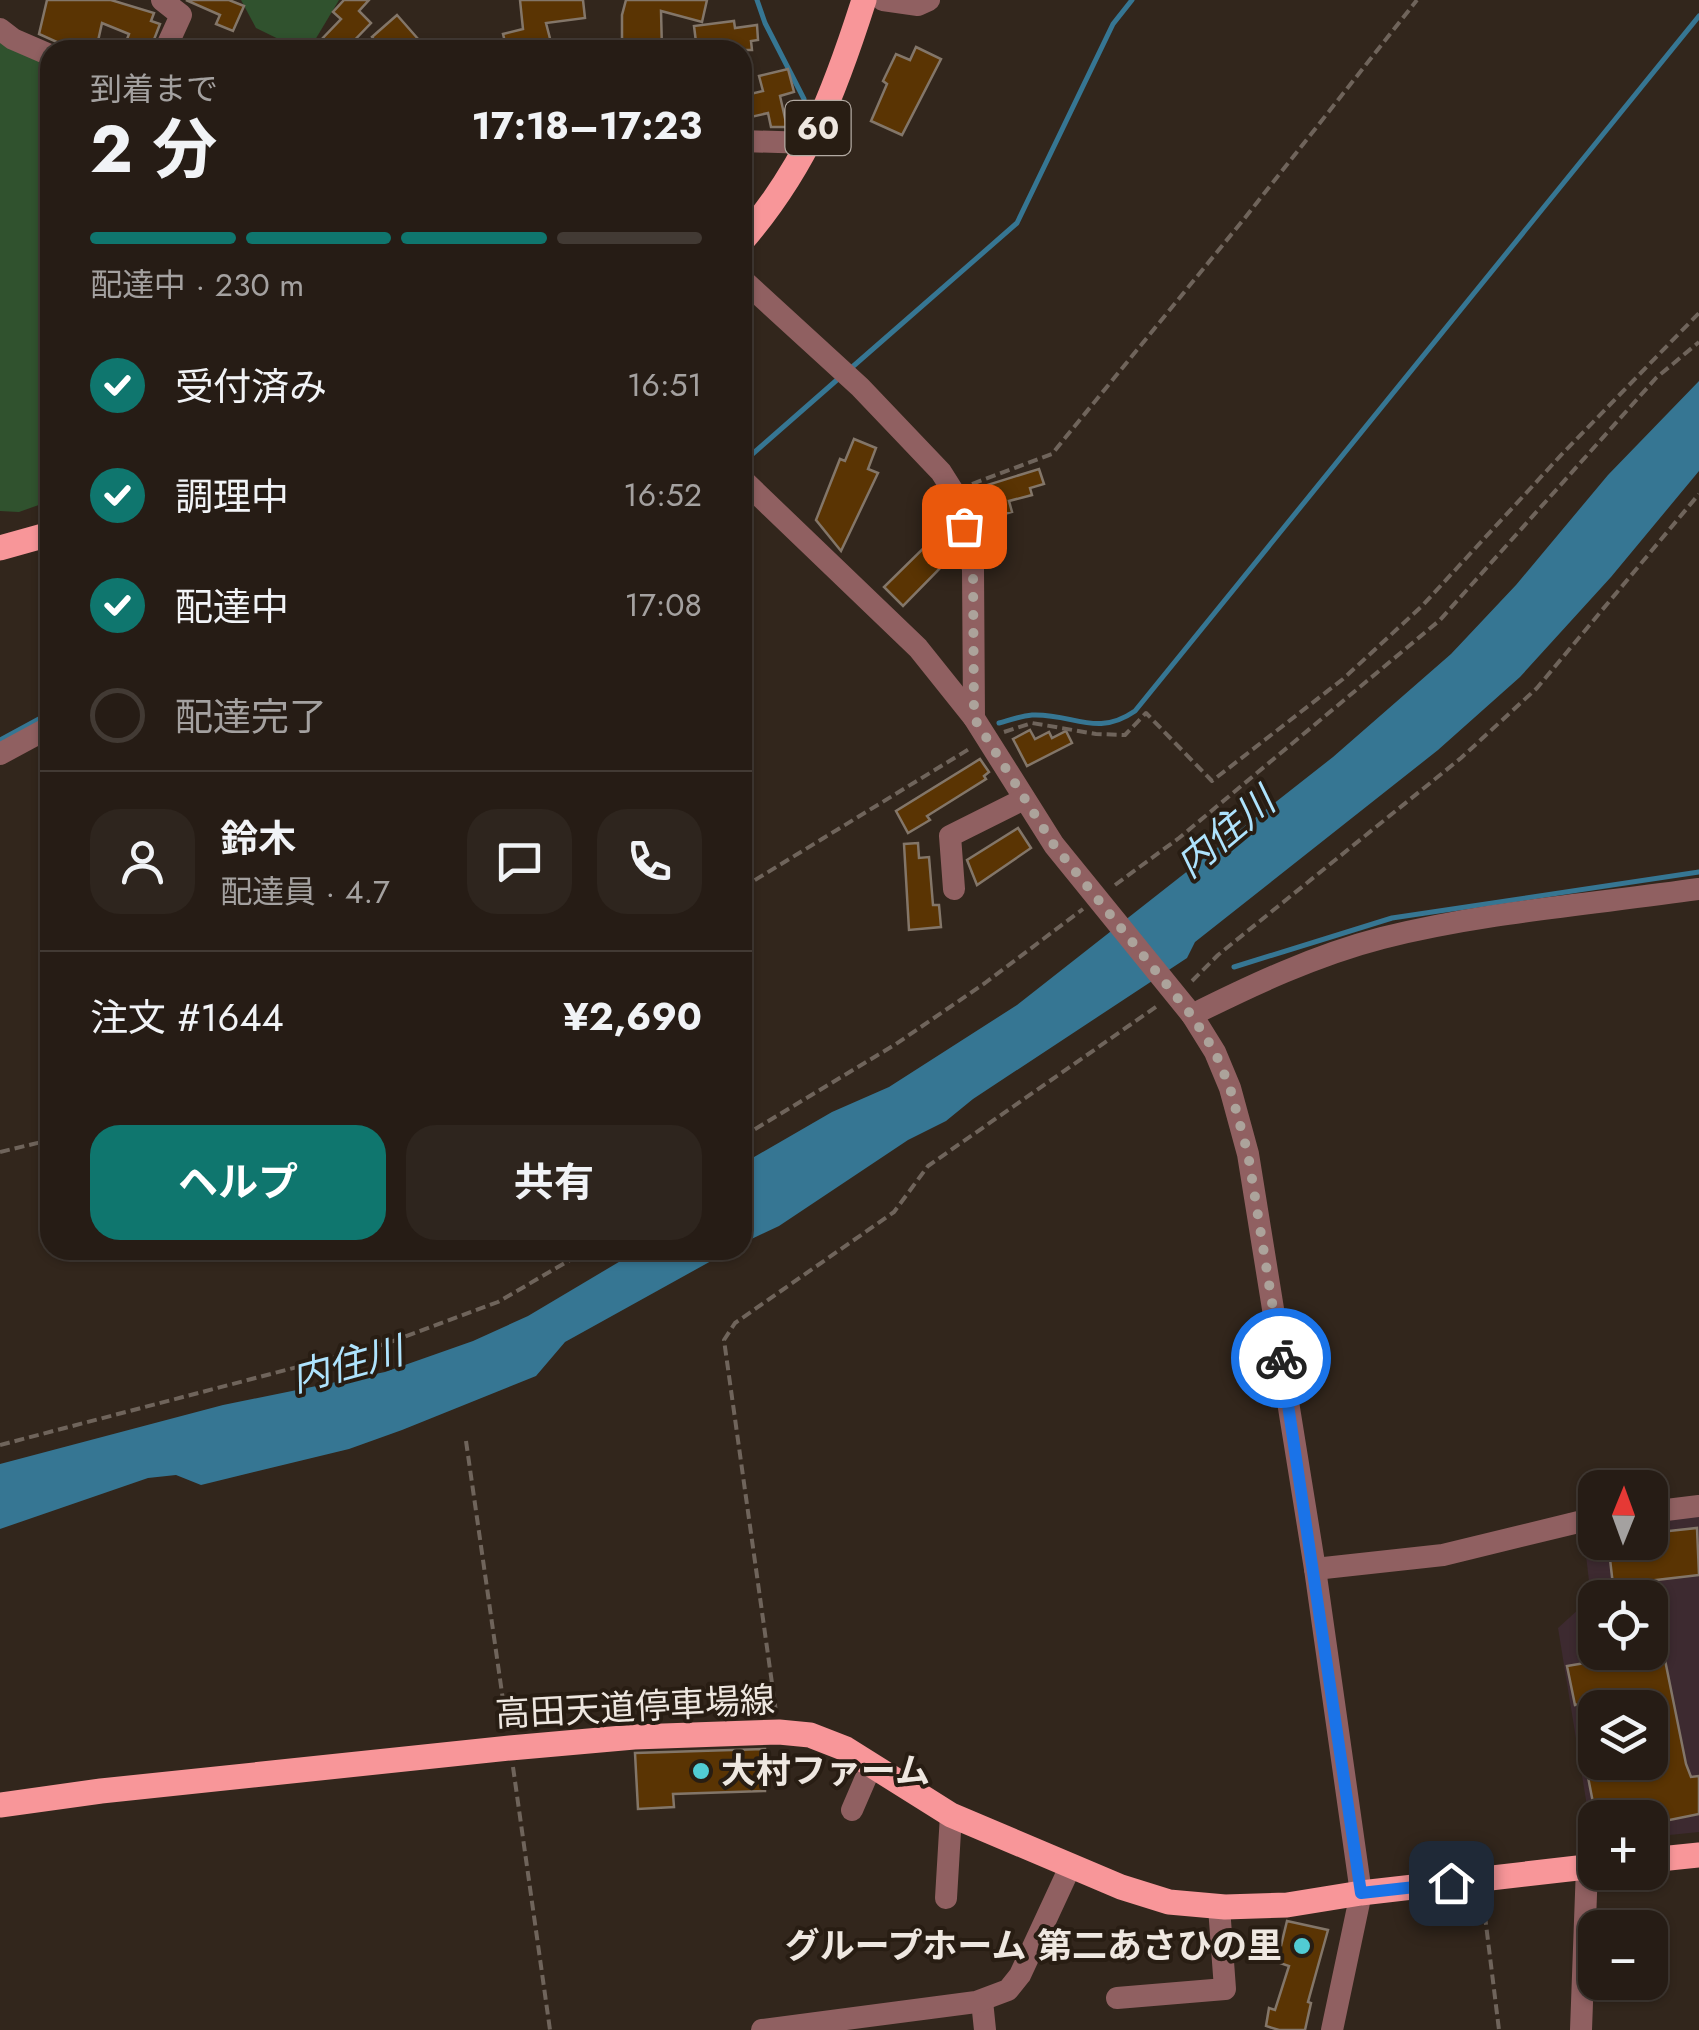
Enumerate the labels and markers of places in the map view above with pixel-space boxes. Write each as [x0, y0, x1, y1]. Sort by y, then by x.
pin [922, 484, 1007, 569]
place label: 大村ファーム [721, 1746, 930, 1796]
marker: 大村ファーム [690, 1760, 712, 1782]
pin [1409, 1841, 1494, 1926]
place label: グループホーム 第二あさひの里 [785, 1921, 1282, 1971]
marker: グループホーム 第二あさひの里 [1291, 1935, 1313, 1957]

